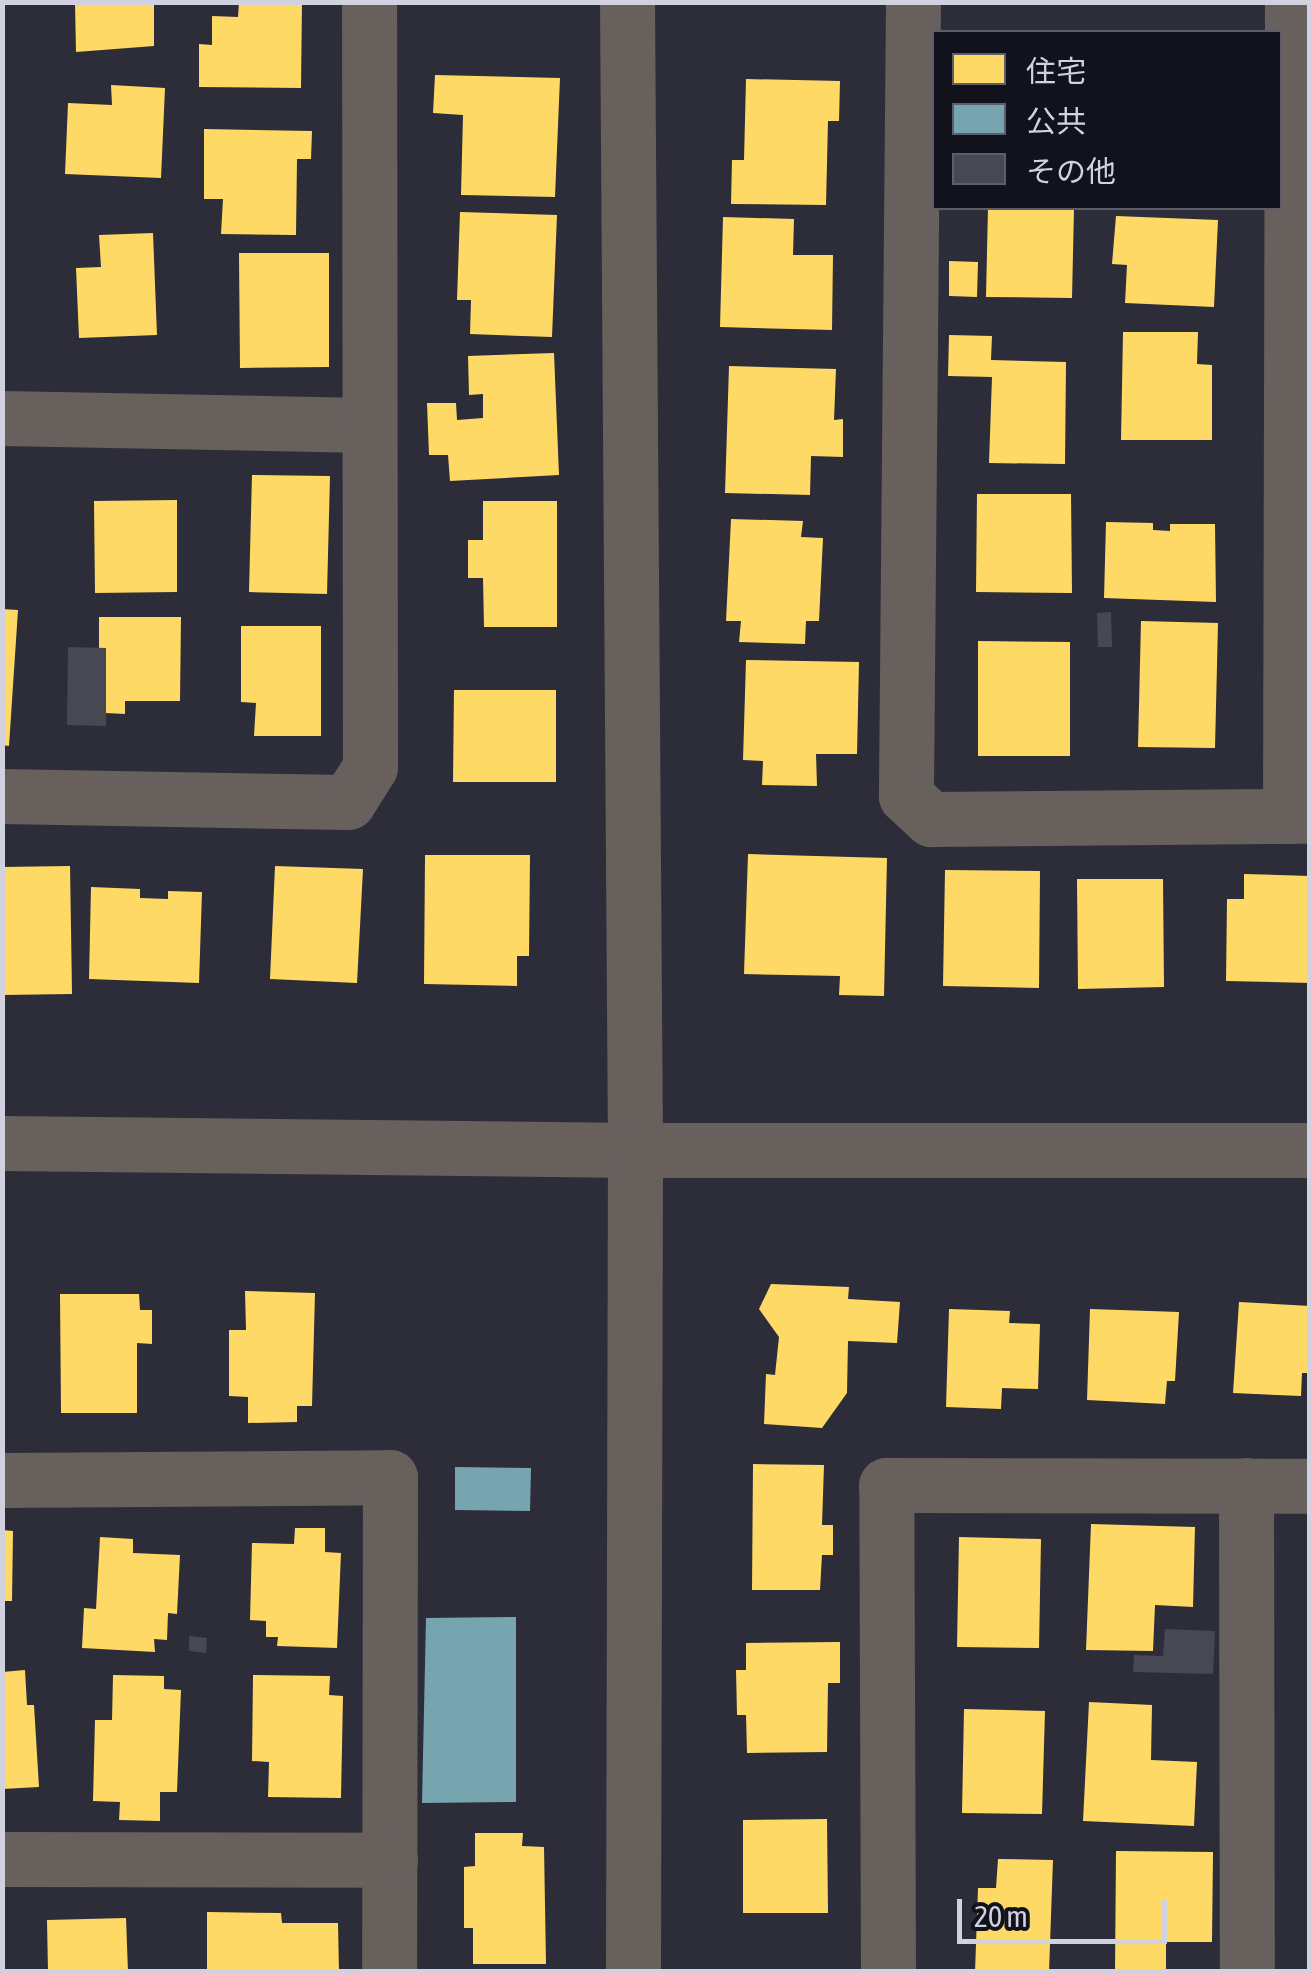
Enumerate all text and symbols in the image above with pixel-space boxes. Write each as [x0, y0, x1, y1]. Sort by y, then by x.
legend [932, 30, 1282, 210]
text: 住宅 [1026, 54, 1086, 88]
text: 公共 [1026, 104, 1086, 138]
text: その他 [1026, 154, 1116, 188]
scale bar [962, 1879, 1172, 1941]
text: 20 m [974, 1899, 1028, 1933]

